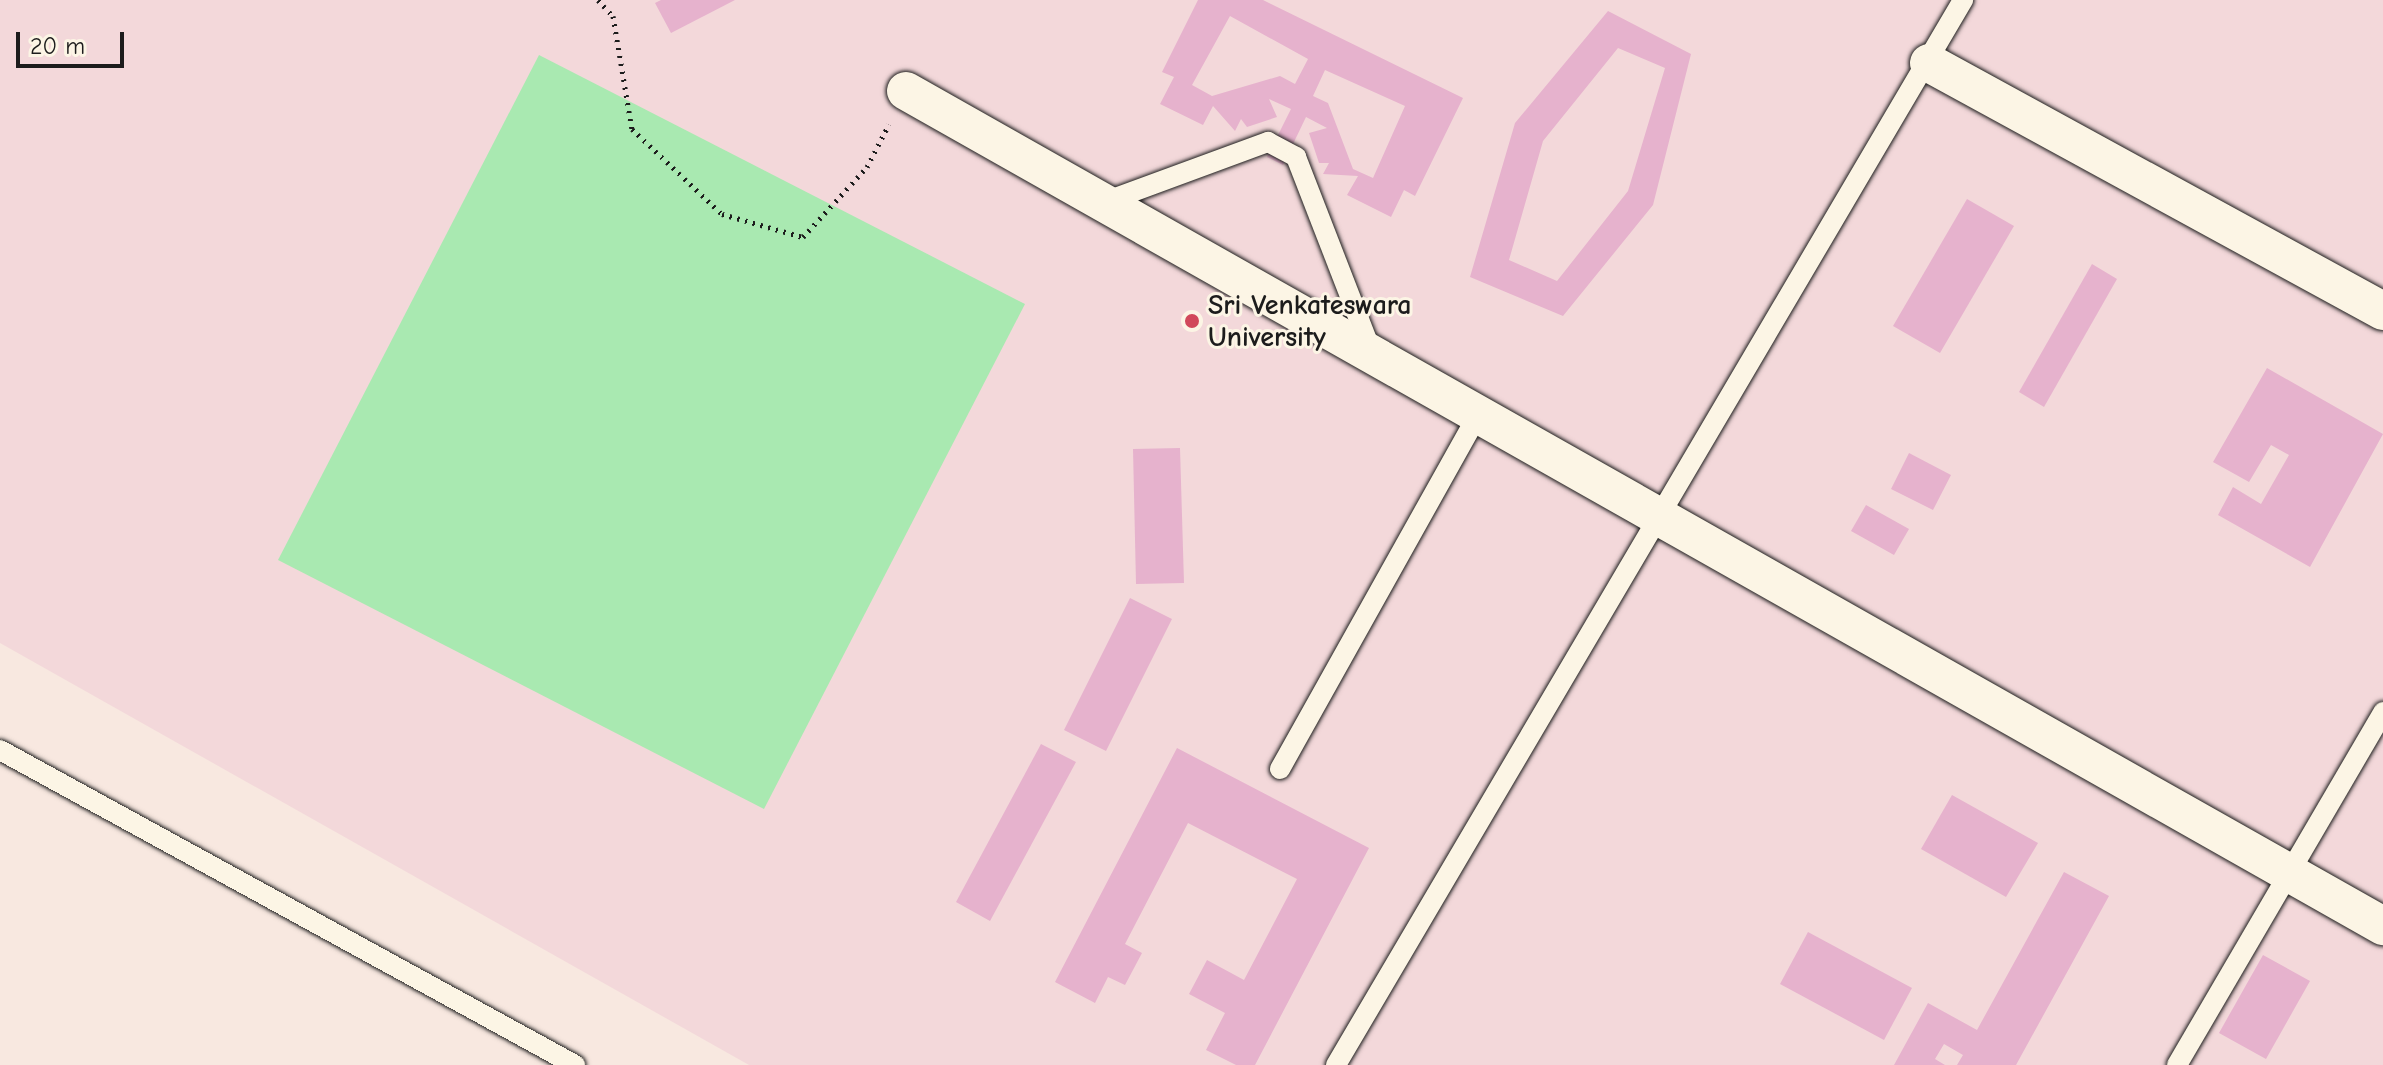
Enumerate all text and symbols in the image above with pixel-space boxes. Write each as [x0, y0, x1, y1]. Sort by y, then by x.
scale bar [20, 16, 128, 66]
text: 20 m [30, 32, 85, 60]
place label: Sri Venkateswara University [1208, 288, 1412, 354]
marker: Sri Venkateswara University [1183, 312, 1201, 330]

